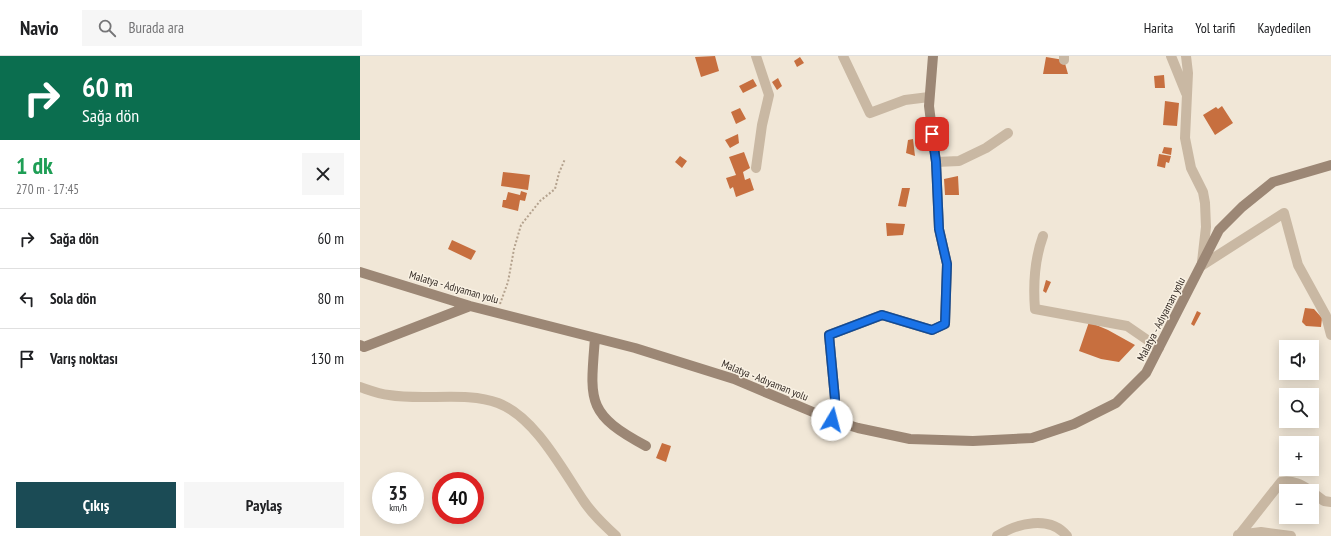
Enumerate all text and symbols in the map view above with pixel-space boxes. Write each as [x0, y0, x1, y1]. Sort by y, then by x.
search box [82, 10, 362, 46]
text: Navio [20, 16, 58, 40]
icon: search [96, 17, 118, 39]
text: Burada ara [128, 18, 184, 37]
text: Harita [1144, 19, 1173, 37]
text: Yol tarifi [1195, 19, 1235, 37]
text: Kaydedilen [1257, 19, 1311, 37]
text: 60 m [82, 68, 133, 105]
icon: right [16, 72, 68, 124]
text: Sağa dön [82, 104, 139, 127]
pin [915, 117, 949, 151]
icon: arrive [921, 123, 943, 145]
text: 1 dk [16, 150, 53, 181]
button: close [302, 153, 344, 195]
text: 270 m · 17:45 [16, 181, 79, 198]
icon: right [16, 228, 38, 250]
text: Sağa dön [50, 229, 99, 248]
text: 60 m [318, 229, 344, 248]
street label: Malatya - Adıyaman yolu [408, 268, 501, 307]
street label: Malatya - Adıyaman yolu [1134, 274, 1188, 363]
icon: left [16, 288, 38, 310]
text: Sola dön [50, 289, 96, 308]
text: 80 m [318, 289, 344, 308]
map controls [1279, 340, 1319, 524]
button: sound [1279, 340, 1319, 380]
icon: arrive [16, 348, 38, 370]
text: Varış noktası [50, 349, 118, 368]
text: 130 m [311, 349, 344, 368]
street label: Malatya - Adıyaman yolu [720, 356, 811, 404]
button: search [1279, 388, 1319, 428]
position arrow [811, 399, 853, 441]
button: + [1279, 436, 1319, 476]
speed limit sign: 40 [432, 472, 484, 524]
text: 35 [388, 480, 408, 506]
button: Çıkış [16, 482, 176, 528]
button: Paylaş [184, 482, 344, 528]
button: − [1279, 484, 1319, 524]
text: km/h [389, 501, 407, 514]

